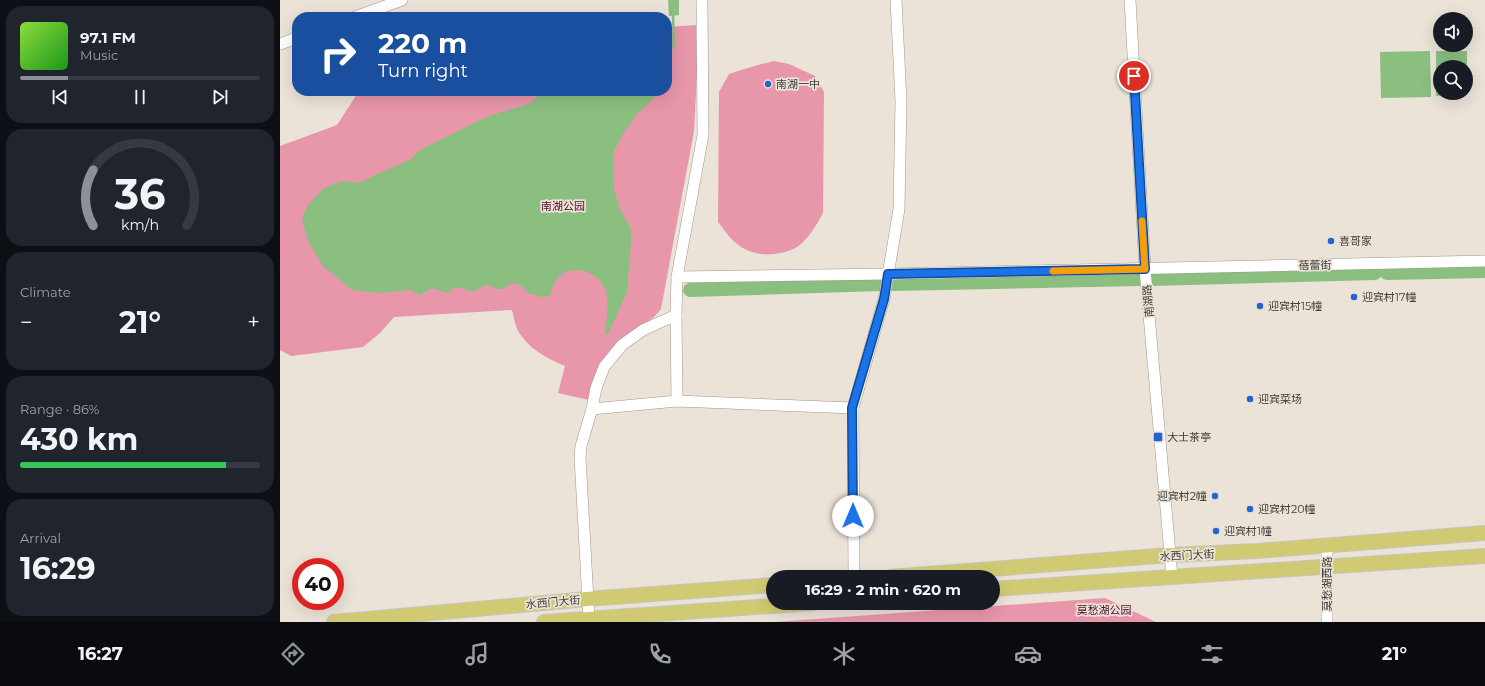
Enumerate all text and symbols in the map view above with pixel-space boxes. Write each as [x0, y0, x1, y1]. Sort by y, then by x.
map controls [1433, 12, 1473, 100]
button: sound [1433, 12, 1473, 52]
text: 220 m [378, 26, 467, 60]
text: 97.1 FM [80, 28, 136, 47]
icon: right [312, 28, 364, 80]
text: Music [80, 47, 118, 63]
pin [1117, 59, 1151, 93]
text: Turn right [378, 60, 468, 82]
button: search [1433, 60, 1473, 100]
icon: arrive [1123, 65, 1145, 87]
place label: 南湖一中 [776, 77, 820, 91]
marker: 南湖一中 [763, 79, 773, 89]
icon: previous [49, 86, 71, 108]
icon: pause [129, 86, 151, 108]
icon: next [209, 86, 231, 108]
text: 36 [113, 169, 166, 219]
park label: 南湖公园 [541, 199, 585, 213]
text: km/h [121, 215, 159, 233]
place label: 喜哥家 [1339, 234, 1372, 248]
marker: 喜哥家 [1326, 236, 1336, 246]
street label: 蓓蕾街 [1298, 258, 1332, 272]
text: Climate [20, 284, 71, 300]
street label: 南湖路 [1140, 284, 1156, 318]
place label: 迎宾村17幢 [1362, 290, 1416, 304]
marker: 迎宾村17幢 [1349, 292, 1359, 302]
place label: 迎宾村15幢 [1268, 299, 1322, 313]
marker: 迎宾村15幢 [1255, 301, 1265, 311]
text: 21° [119, 304, 161, 341]
text: − [20, 309, 33, 336]
text: + [247, 309, 260, 336]
place label: 迎宾菜场 [1258, 392, 1302, 406]
marker: 迎宾菜场 [1245, 394, 1255, 404]
text: Range · 86% [20, 401, 99, 417]
text: 430 km [20, 421, 138, 458]
place label: 大士茶亭 [1167, 430, 1211, 444]
marker: 大士茶亭 [1152, 431, 1164, 443]
place label: 迎宾村2幢 [1157, 489, 1207, 503]
marker: 迎宾村2幢 [1210, 491, 1220, 501]
position arrow [832, 495, 874, 537]
place label: 迎宾村20幢 [1258, 502, 1316, 516]
marker: 迎宾村20幢 [1245, 504, 1255, 514]
place label: 迎宾村1幢 [1224, 524, 1272, 538]
marker: 迎宾村1幢 [1211, 526, 1221, 536]
text: Arrival [20, 530, 61, 546]
street label: 水西门大街 [1159, 547, 1215, 563]
text: 16:29 [20, 550, 96, 587]
street label: 莫愁湖西路 [1320, 557, 1334, 612]
speed limit sign: 40 [292, 558, 344, 610]
text: 16:29 · 2 min · 620 m [805, 580, 961, 599]
street label: 水西门大街 [525, 593, 581, 611]
park label: 莫愁湖公园 [1077, 603, 1132, 617]
icon: directions [279, 640, 307, 668]
icon: music [463, 640, 491, 668]
icon: phone [646, 640, 674, 668]
icon: climate [830, 640, 858, 668]
icon: car [1014, 640, 1042, 668]
icon: filters [1198, 640, 1226, 668]
text: 16:27 [78, 643, 123, 665]
text: 21° [1382, 643, 1407, 665]

